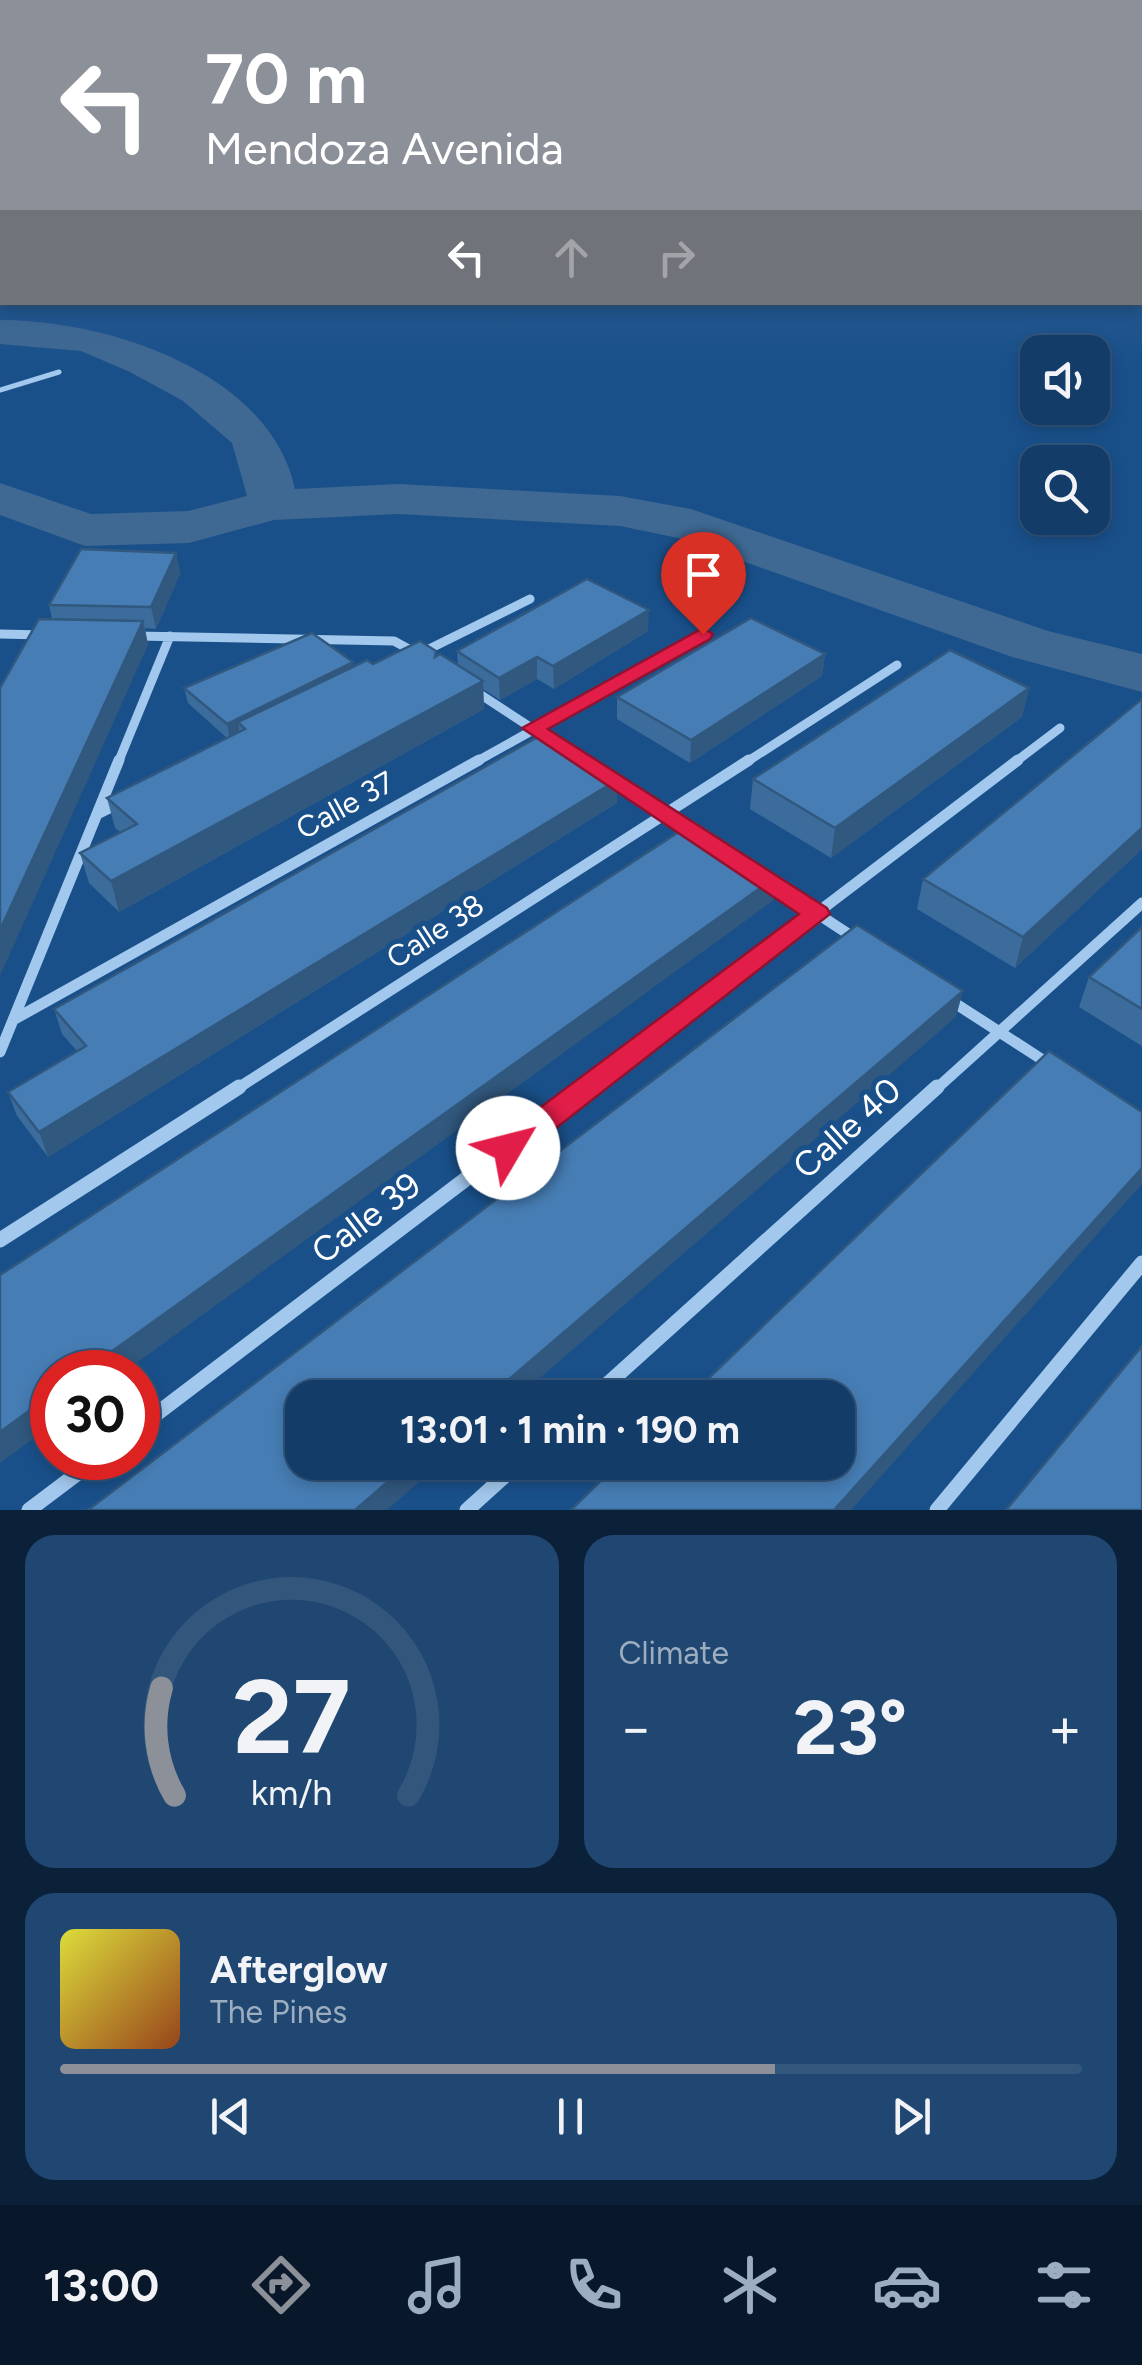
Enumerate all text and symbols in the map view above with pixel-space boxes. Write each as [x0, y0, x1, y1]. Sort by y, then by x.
text: 70 m [205, 36, 367, 121]
icon: left [40, 40, 170, 170]
text: Mendoza Avenida [205, 121, 564, 175]
icon: left [439, 230, 494, 285]
icon: ahead [544, 230, 599, 285]
icon: right [649, 230, 704, 285]
map controls [1020, 335, 1110, 535]
button: sound [1020, 335, 1110, 425]
button: search [1020, 445, 1110, 535]
pin [661, 532, 746, 635]
icon: arrive [676, 547, 731, 602]
street label: Calle 37 [290, 763, 400, 847]
street label: Calle 38 [379, 886, 491, 976]
street label: Calle 40 [784, 1069, 910, 1187]
position arrow [456, 1096, 560, 1200]
street label: Calle 39 [303, 1164, 429, 1272]
speed limit sign: 30 [30, 1350, 160, 1480]
text: 13:01 · 1 min · 190 m [400, 1407, 740, 1453]
text: Climate [619, 1634, 729, 1672]
text: 27 [233, 1654, 351, 1779]
text: 23° [794, 1683, 907, 1773]
text: − [619, 1695, 653, 1761]
text: + [1048, 1695, 1082, 1761]
text: km/h [251, 1771, 333, 1814]
text: Afterglow [210, 1947, 388, 1993]
text: The Pines [210, 1993, 347, 2031]
icon: previous [203, 2089, 258, 2144]
icon: pause [543, 2089, 598, 2144]
icon: next [884, 2089, 939, 2144]
icon: directions [246, 2250, 316, 2320]
icon: music [402, 2250, 472, 2320]
icon: phone [559, 2250, 629, 2320]
icon: climate [715, 2250, 785, 2320]
icon: car [872, 2250, 942, 2320]
icon: filters [1029, 2250, 1099, 2320]
text: 13:00 [43, 2258, 159, 2312]

